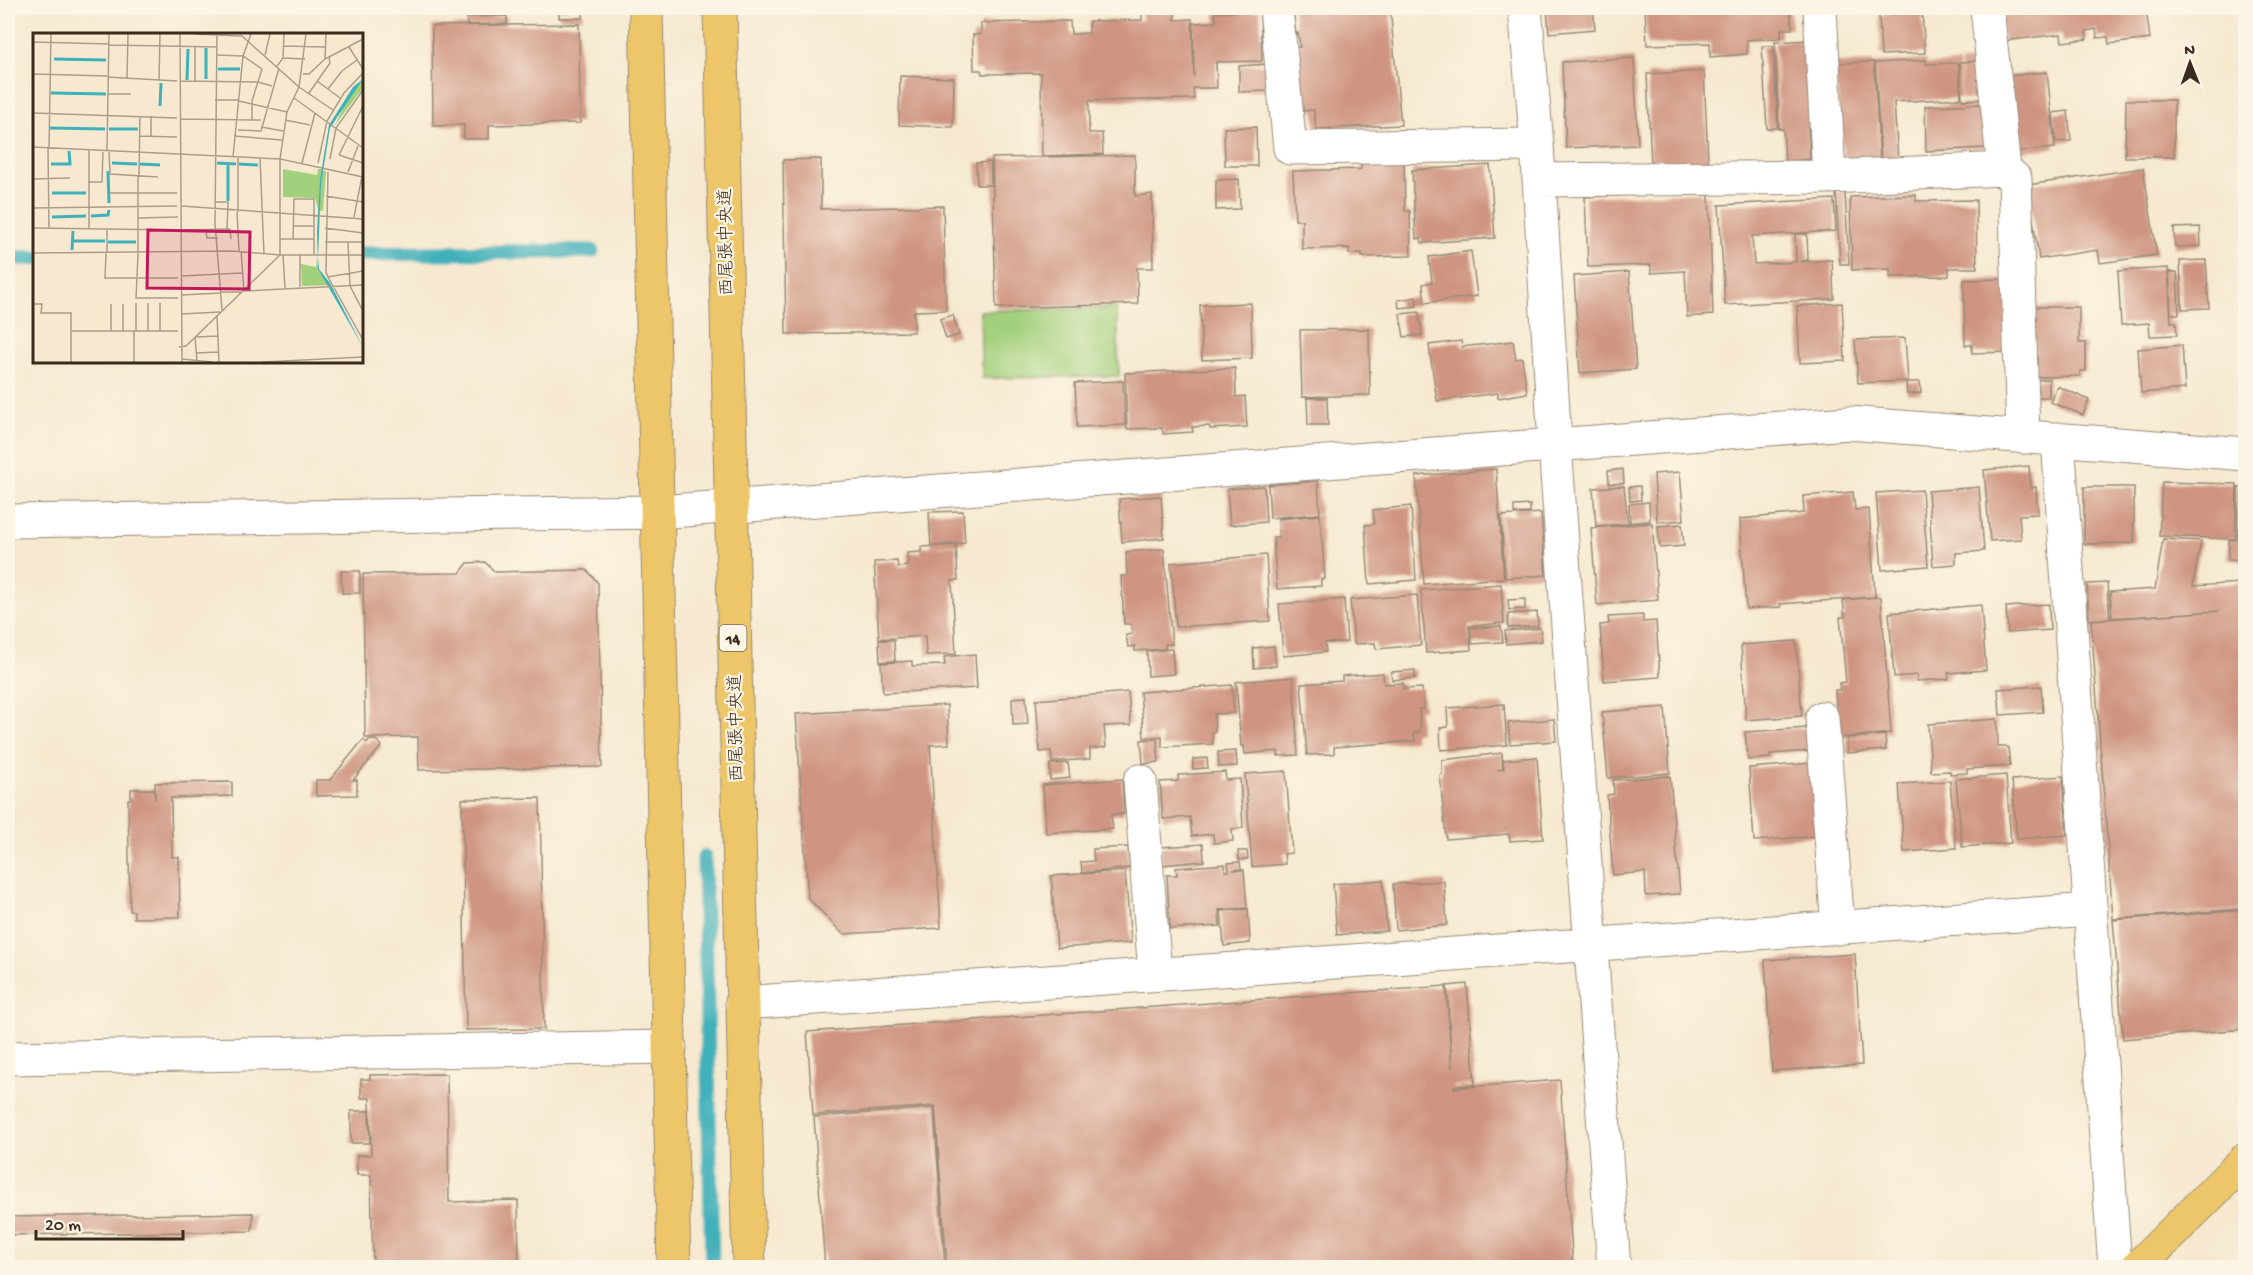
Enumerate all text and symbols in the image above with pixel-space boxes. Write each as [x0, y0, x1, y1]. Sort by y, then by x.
inset map [33, 33, 363, 363]
north arrow [2160, 33, 2220, 93]
text: N [2184, 42, 2196, 61]
street label: 西尾張中央道 [715, 188, 739, 296]
road number: 14 [720, 625, 746, 651]
street label: 西尾張中央道 [725, 674, 749, 782]
scale bar [36, 1203, 183, 1241]
text: 20 m [45, 1216, 81, 1237]

